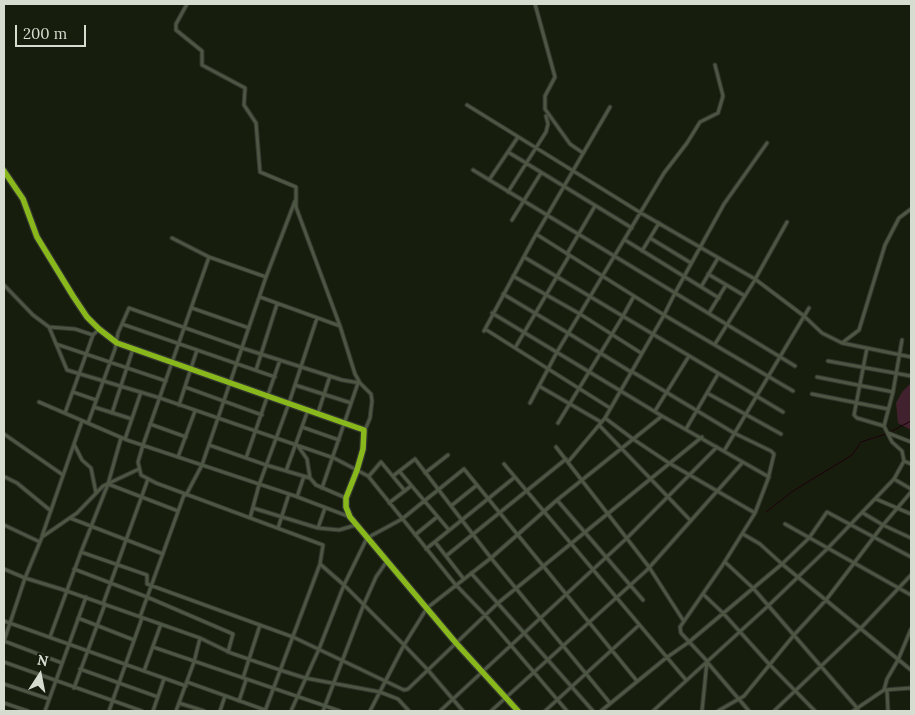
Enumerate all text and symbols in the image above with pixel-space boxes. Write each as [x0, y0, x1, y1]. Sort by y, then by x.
scale bar [18, 15, 89, 47]
text: 200 m [23, 24, 67, 43]
north arrow [15, 650, 65, 700]
text: N [36, 650, 50, 670]

